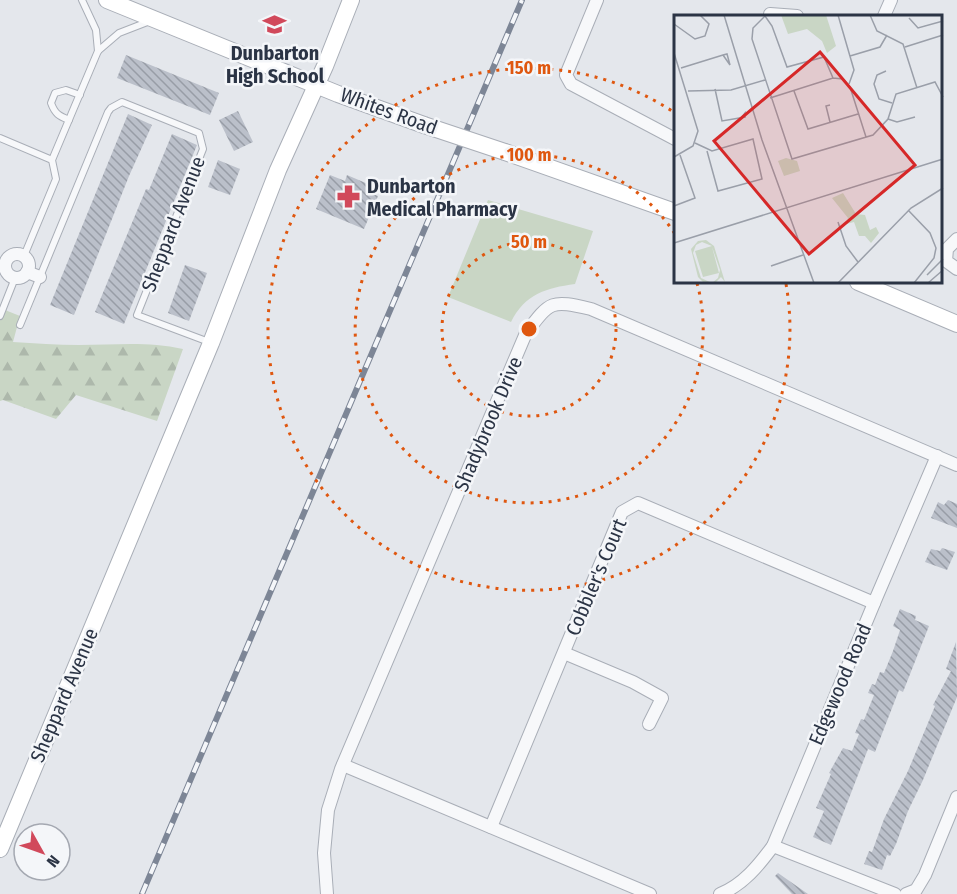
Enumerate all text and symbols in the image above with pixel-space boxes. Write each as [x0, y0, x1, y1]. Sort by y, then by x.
school or university icon: Dunbarton High School [262, 12, 288, 38]
inset map [674, 15, 942, 284]
place label: Dunbarton High School [226, 41, 325, 88]
text: 150 m [507, 57, 551, 79]
street label: Whites Road [337, 82, 441, 140]
text: 100 m [507, 144, 551, 166]
street label: Sheppard Avenue [136, 153, 210, 295]
place label: Dunbarton Medical Pharmacy [367, 174, 518, 221]
pharmacy icon: Dunbarton Medical Pharmacy [336, 184, 362, 210]
text: 50 m [511, 231, 547, 253]
centre of rings [519, 319, 539, 339]
street label: Shadybrook Drive [449, 353, 527, 495]
street label: Cobbler's Court [561, 514, 632, 639]
street label: Edgewood Road [804, 620, 876, 748]
street label: Sheppard Avenue [25, 624, 103, 766]
north arrow [12, 822, 72, 882]
text: N [43, 852, 63, 871]

